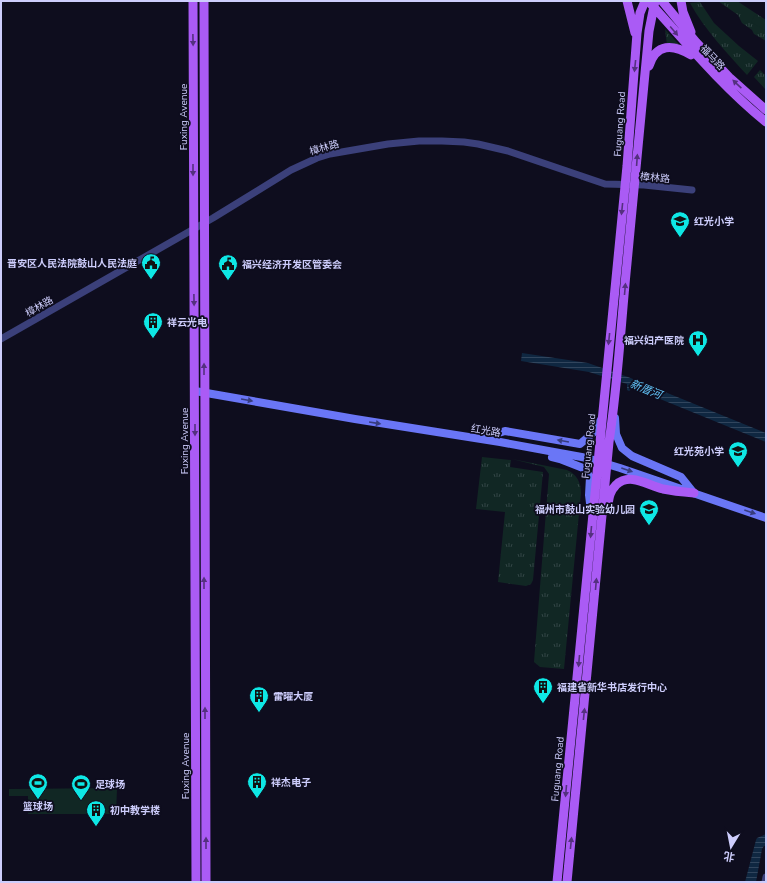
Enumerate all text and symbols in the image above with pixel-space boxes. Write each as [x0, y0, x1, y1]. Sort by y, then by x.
one-way arrow [669, 25, 678, 36]
one-way arrow [190, 34, 197, 46]
street label: 福马路 [697, 42, 728, 73]
one-way arrow [631, 60, 638, 72]
one-way arrow [732, 79, 742, 89]
street label: Fuxing Avenue [177, 84, 191, 150]
street label: Fuguang Road [611, 91, 629, 157]
street label: 樟林路 [308, 137, 341, 159]
one-way arrow [634, 154, 641, 166]
one-way arrow [190, 164, 196, 177]
street label: 樟林路 [639, 170, 670, 186]
one-way arrow [619, 203, 626, 215]
school or university icon: 红光小学 [669, 210, 691, 238]
place label: 红光小学 [694, 215, 734, 229]
public building icon: 晋安区人民法院鼓山人民法庭 [140, 252, 162, 280]
public building icon: 福兴经济开发区管委会 [217, 253, 239, 281]
place label: 晋安区人民法院鼓山人民法庭 [7, 257, 137, 271]
place label: 福兴经济开发区管委会 [242, 258, 342, 272]
one-way arrow [621, 283, 628, 295]
street label: 樟林路 [23, 293, 56, 320]
one-way arrow [191, 294, 197, 307]
building icon: 祥云光电 [142, 311, 164, 339]
place label: 祥云光电 [167, 316, 208, 330]
hospital icon: 福兴妇产医院 [687, 329, 709, 357]
one-way arrow [606, 332, 613, 345]
place label: 福兴妇产医院 [624, 334, 684, 348]
one-way arrow [201, 362, 207, 375]
water label: 新厝河 [628, 376, 666, 403]
one-way arrow [241, 398, 253, 404]
street label: Fuxing Avenue [178, 408, 192, 474]
street label: Fuguang Road [579, 413, 599, 479]
one-way arrow [369, 420, 381, 426]
street label: 红光路 [470, 422, 502, 440]
one-way arrow [192, 424, 198, 437]
one-way arrow [557, 438, 569, 444]
school or university icon: 红光苑小学 [727, 440, 749, 468]
place label: 红光苑小学 [674, 445, 724, 459]
one-way arrow [621, 467, 633, 473]
school or university icon: 福州市鼓山实验幼儿园 [638, 498, 660, 526]
place label: 福州市鼓山实验幼儿园 [535, 503, 635, 517]
one-way arrow [744, 509, 756, 515]
one-way arrow [588, 526, 594, 538]
one-way arrow [201, 576, 207, 589]
one-way arrow [593, 578, 599, 590]
one-way arrow [575, 655, 582, 667]
building icon: 福建省新华书店发行中心 [532, 676, 554, 704]
place label: 福建省新华书店发行中心 [557, 681, 667, 695]
building icon: 雷曜大厦 [248, 685, 270, 713]
place label: 雷曜大厦 [273, 690, 313, 704]
one-way arrow [202, 706, 208, 719]
one-way arrow [580, 708, 587, 720]
street label: Fuxing Avenue [179, 733, 193, 799]
street label: Fuguang Road [548, 736, 568, 802]
building icon: 祥杰电子 [246, 771, 268, 799]
sports icon: 篮球场 [27, 772, 49, 800]
sports icon: 足球场 [70, 773, 92, 801]
place label: 祥杰电子 [271, 776, 311, 790]
place label: 足球场 [95, 778, 125, 792]
one-way arrow [563, 785, 570, 797]
building icon: 初中教学楼 [85, 799, 107, 827]
place label: 篮球场 [23, 800, 53, 814]
place label: 初中教学楼 [110, 804, 160, 818]
north arrow [711, 827, 751, 867]
one-way arrow [203, 836, 209, 849]
one-way arrow [568, 837, 574, 849]
text: 北 [723, 848, 736, 865]

